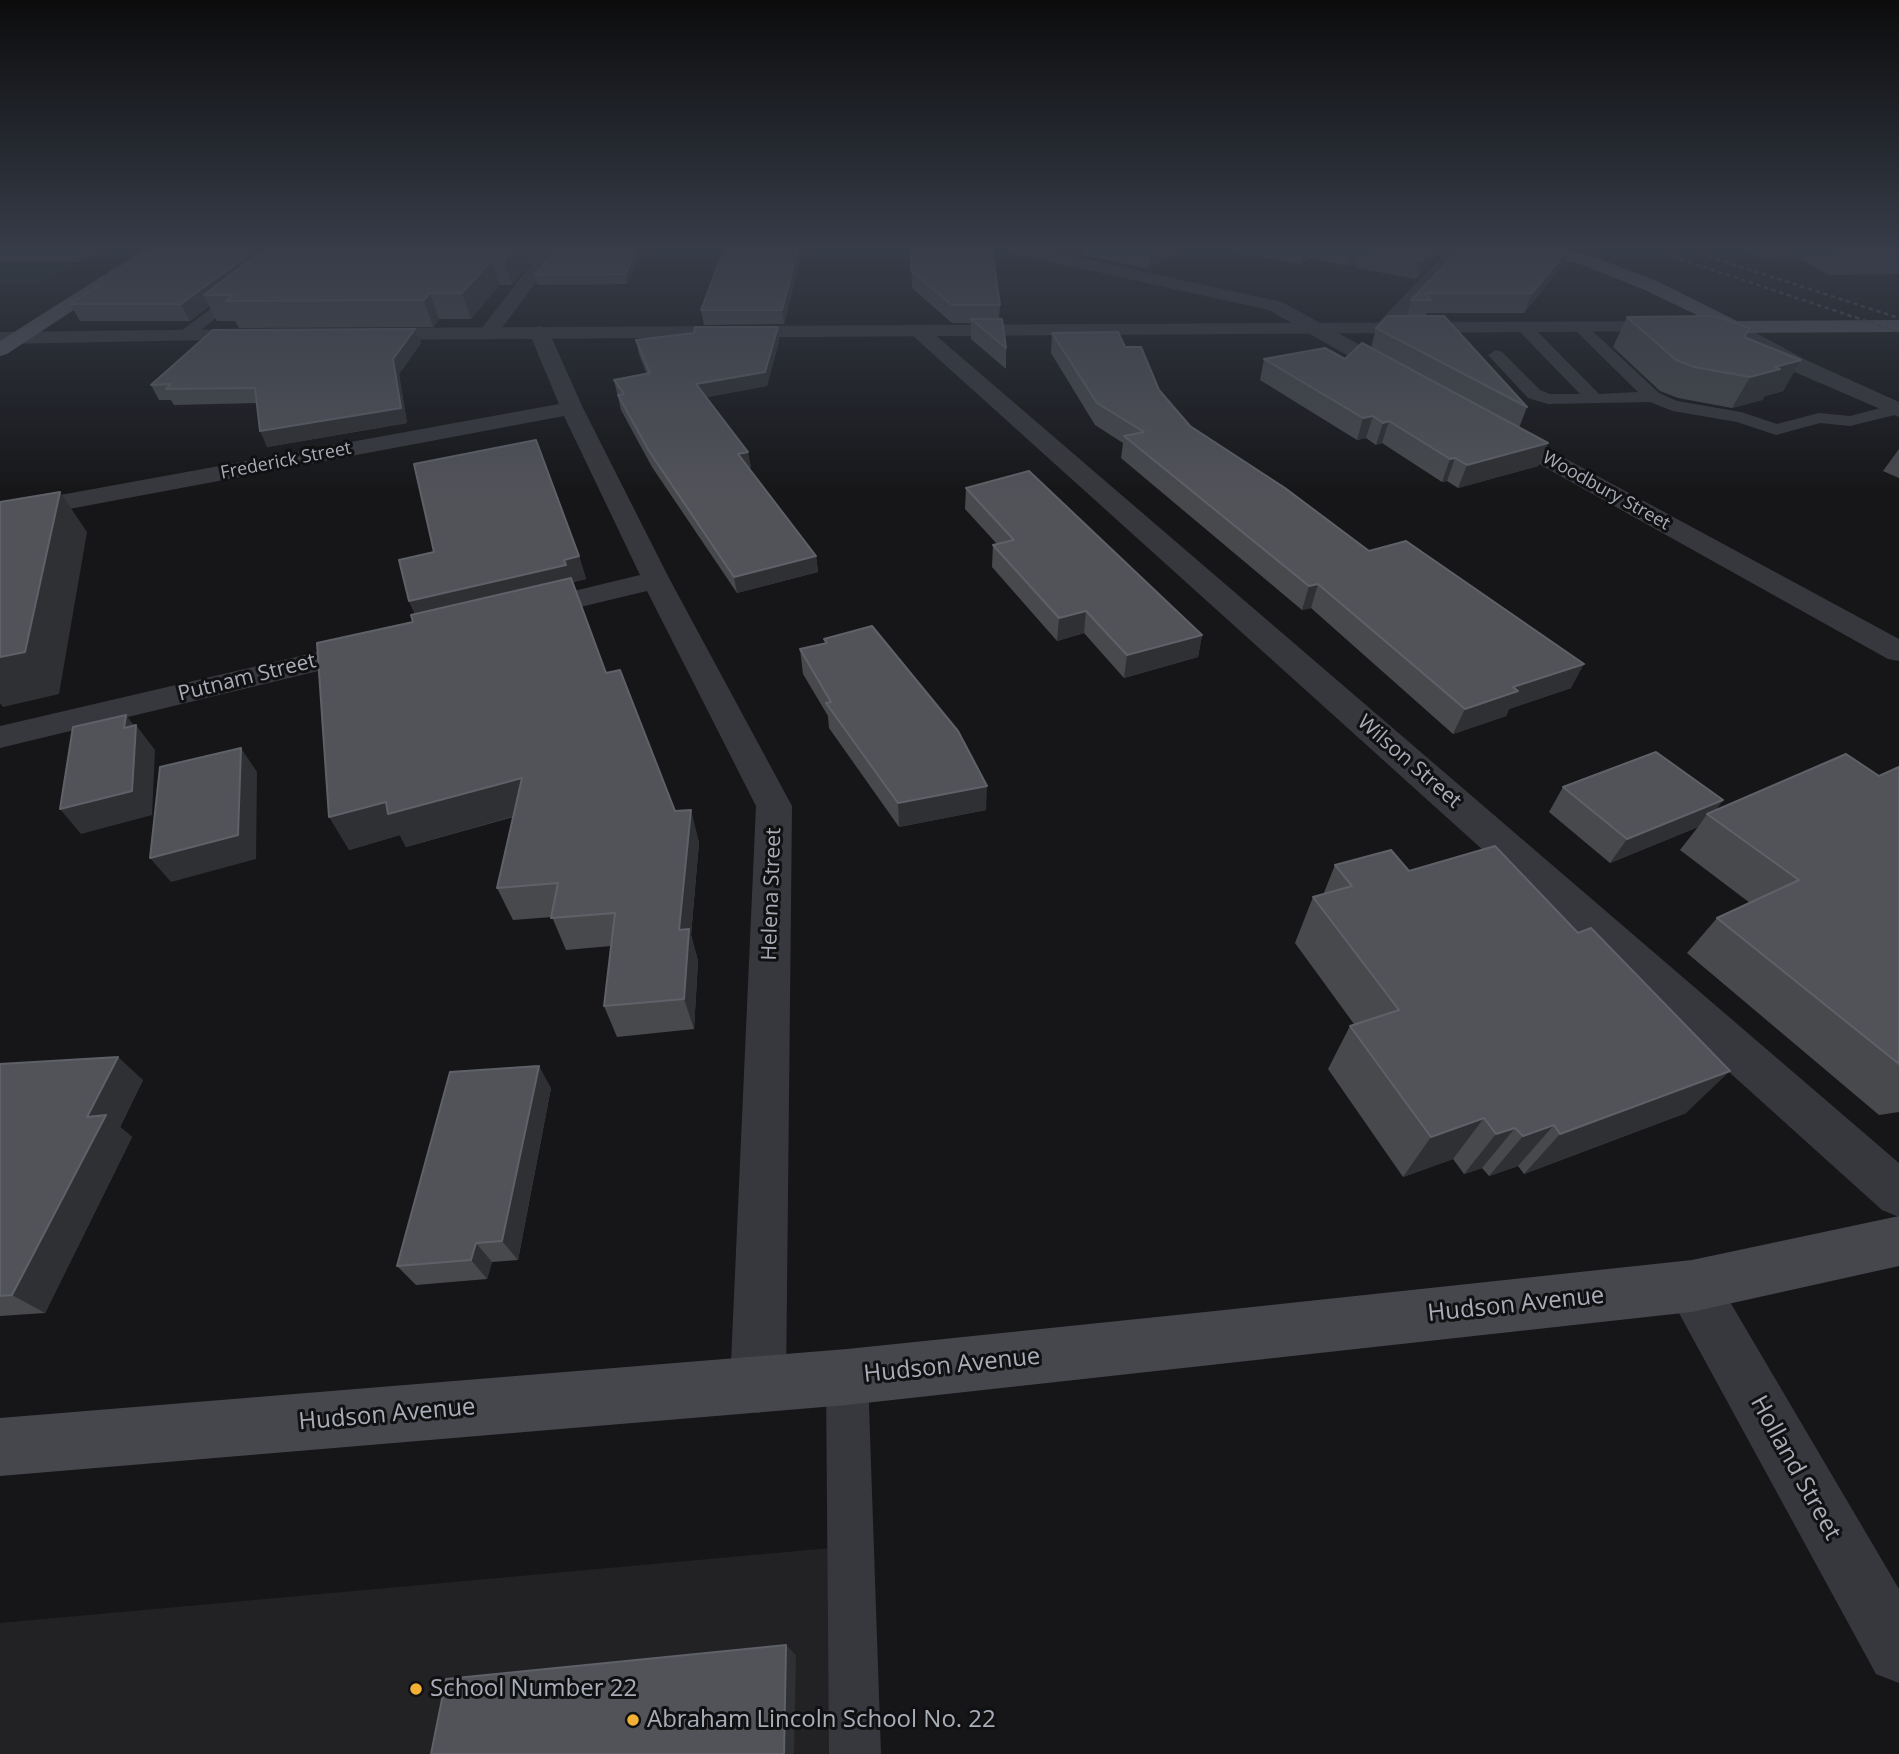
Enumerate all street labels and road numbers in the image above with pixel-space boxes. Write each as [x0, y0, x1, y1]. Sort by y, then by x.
street label: Frederick Street [219, 438, 353, 484]
street label: Woodbury Street [1538, 447, 1674, 535]
street label: Putnam Street [176, 649, 318, 707]
street label: Wilson Street [1352, 710, 1466, 814]
street label: Helena Street [757, 827, 787, 961]
street label: Hudson Avenue [1426, 1281, 1606, 1329]
street label: Hudson Avenue [862, 1342, 1042, 1390]
street label: Holland Street [1744, 1391, 1846, 1545]
street label: Hudson Avenue [297, 1393, 477, 1437]

